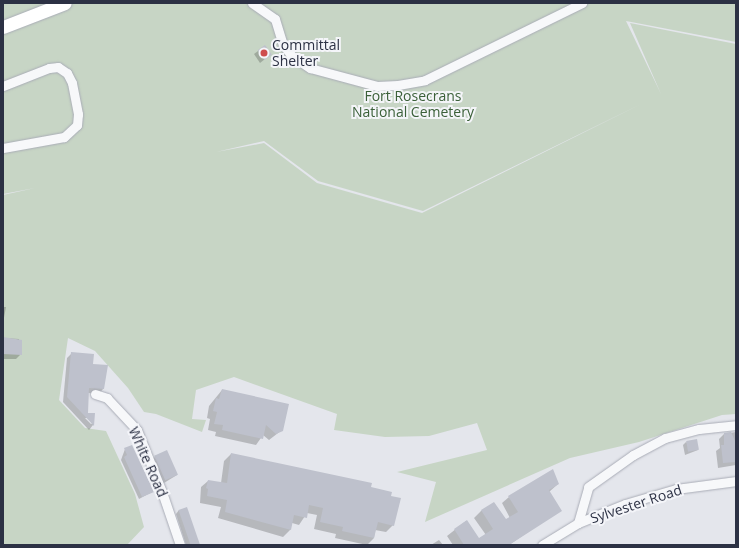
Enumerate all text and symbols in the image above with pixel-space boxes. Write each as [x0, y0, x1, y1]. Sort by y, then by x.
place label: Committal Shelter [272, 37, 340, 70]
marker: Committal Shelter [259, 48, 269, 58]
park label: Fort Rosecrans National Cemetery [352, 88, 474, 120]
street label: White Road [125, 424, 171, 500]
street label: Sylvester Road [588, 481, 684, 527]

